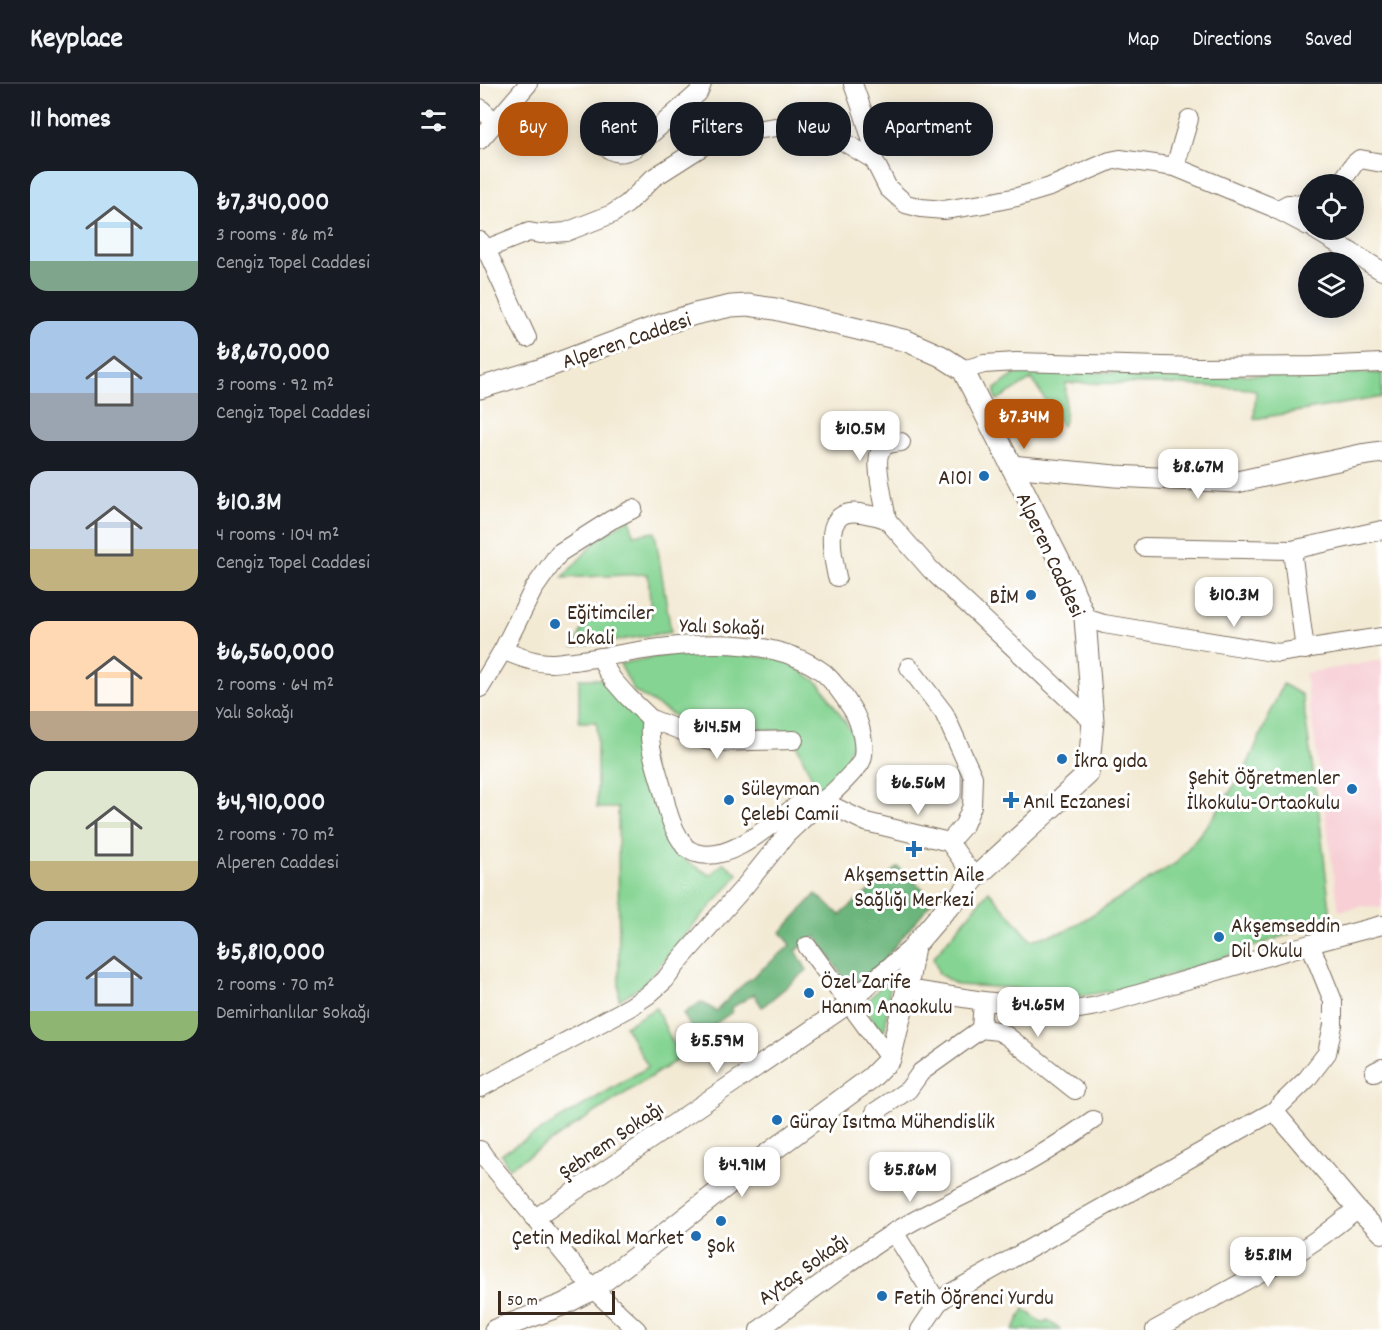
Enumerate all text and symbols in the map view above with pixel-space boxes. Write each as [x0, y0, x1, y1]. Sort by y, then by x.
text: Keyplace [30, 21, 123, 61]
text: Map [1128, 26, 1159, 56]
text: Directions [1192, 26, 1272, 56]
text: Saved [1305, 26, 1352, 56]
text: 11 homes [30, 102, 111, 139]
chip: Buy [498, 102, 568, 156]
chip: Rent [580, 102, 658, 156]
chip: Filters [670, 102, 764, 156]
chip: New [776, 102, 851, 156]
chip: Apartment [863, 102, 993, 156]
icon: filters [417, 104, 450, 137]
map controls [1298, 174, 1364, 318]
button: locate [1298, 174, 1364, 240]
text: ₺7,340,000 [216, 185, 329, 222]
icon: home [78, 195, 150, 267]
text: 3 rooms · 86 m² [216, 222, 334, 250]
text: Cengiz Topel Caddesi [216, 250, 370, 278]
button: layers [1298, 252, 1364, 318]
street label: Alperen Caddesi [558, 306, 696, 379]
text: ₺8,670,000 [216, 335, 330, 372]
icon: home [78, 345, 150, 417]
text: 3 rooms · 92 m² [216, 372, 334, 400]
pin: ₺7.34M [975, 399, 1073, 450]
text: Cengiz Topel Caddesi [216, 400, 370, 428]
text: ₺7.34M [998, 404, 1050, 432]
pin: ₺10.5M [811, 411, 909, 462]
text: ₺10.5M [835, 416, 885, 444]
pin: ₺8.67M [1149, 449, 1247, 500]
text: ₺8.67M [1172, 454, 1224, 482]
place label: A101 [938, 464, 972, 495]
marker: A101 [977, 469, 991, 483]
text: ₺10.3M [216, 485, 281, 522]
street label: Alperen Caddesi [1006, 488, 1091, 623]
icon: home [78, 495, 150, 567]
text: 4 rooms · 104 m² [216, 522, 339, 550]
text: Cengiz Topel Caddesi [216, 550, 370, 578]
pin: ₺10.3M [1185, 577, 1283, 628]
text: ₺10.3M [1209, 582, 1259, 610]
place label: BİM [990, 583, 1019, 614]
marker: BİM [1024, 588, 1038, 602]
place label: Eğitimciler Lokali [567, 599, 655, 655]
street label: Yalı Sokağı [679, 612, 765, 645]
marker: Eğitimciler Lokali [548, 617, 562, 631]
text: ₺6,560,000 [216, 635, 335, 672]
icon: home [78, 645, 150, 717]
text: 2 rooms · 64 m² [216, 672, 334, 700]
text: Yalı Sokağı [216, 700, 293, 728]
pin: ₺14.5M [668, 709, 766, 760]
text: ₺14.5M [693, 714, 741, 742]
place label: İkra gıda [1074, 747, 1148, 778]
marker: İkra gıda [1055, 752, 1069, 766]
place label: Şehit Öğretmenler İlkokulu-Ortaokulu [1187, 764, 1341, 820]
pin: ₺6.56M [869, 765, 967, 816]
text: ₺6.56M [890, 770, 946, 798]
place label: Süleyman Çelebi Camii [741, 775, 839, 831]
marker: Şehit Öğretmenler İlkokulu-Ortaokulu [1345, 782, 1359, 796]
text: ₺4,910,000 [216, 785, 325, 822]
place label: Anıl Eczanesi [1023, 788, 1130, 819]
marker: Süleyman Çelebi Camii [722, 793, 736, 807]
marker: Anıl Eczanesi [1004, 793, 1018, 807]
icon: home [78, 795, 150, 867]
text: 2 rooms · 70 m² [216, 822, 335, 850]
marker: Akşemsettin Aile Sağlığı Merkezi [905, 840, 923, 858]
text: Alperen Caddesi [216, 850, 339, 878]
place label: Akşemsettin Aile Sağlığı Merkezi [844, 861, 984, 917]
place label: Akşemseddin Dil Okulu [1231, 912, 1340, 968]
marker: Akşemseddin Dil Okulu [1212, 930, 1226, 944]
text: ₺5,810,000 [216, 935, 325, 972]
icon: home [78, 945, 150, 1017]
place label: Özel Zarife Hanım Anaokulu [821, 968, 952, 1024]
text: 2 rooms · 70 m² [216, 972, 335, 1000]
marker: Özel Zarife Hanım Anaokulu [802, 986, 816, 1000]
pin: ₺4.65M [989, 987, 1087, 1038]
text: ₺4.65M [1011, 992, 1065, 1020]
text: Demirhanlılar Sokağı [216, 1000, 370, 1028]
pin: ₺5.59M [668, 1023, 766, 1074]
text: ₺5.59M [690, 1028, 744, 1056]
street label: Şebnem Sokağı [553, 1095, 671, 1189]
place label: Güray Isıtma Mühendislik [789, 1108, 995, 1139]
marker: Güray Isıtma Mühendislik [770, 1113, 784, 1127]
pin: ₺4.91M [693, 1147, 791, 1198]
text: ₺4.91M [718, 1152, 766, 1180]
pin: ₺5.86M [861, 1152, 959, 1203]
text: ₺5.86M [883, 1157, 937, 1185]
marker: Şok [714, 1214, 728, 1228]
place label: Çetin Medikal Market [512, 1224, 684, 1255]
street label: Aytaç Sokağı [752, 1227, 856, 1314]
marker: Çetin Medikal Market [689, 1229, 703, 1243]
place label: Şok [707, 1232, 735, 1263]
pin: ₺5.81M [1219, 1237, 1317, 1288]
text: ₺5.81M [1244, 1242, 1292, 1270]
place label: Fetih Öğrenci Yurdu [894, 1284, 1054, 1315]
scale bar [498, 1288, 615, 1316]
marker: Fetih Öğrenci Yurdu [875, 1289, 889, 1303]
text: 50 m [507, 1290, 538, 1313]

